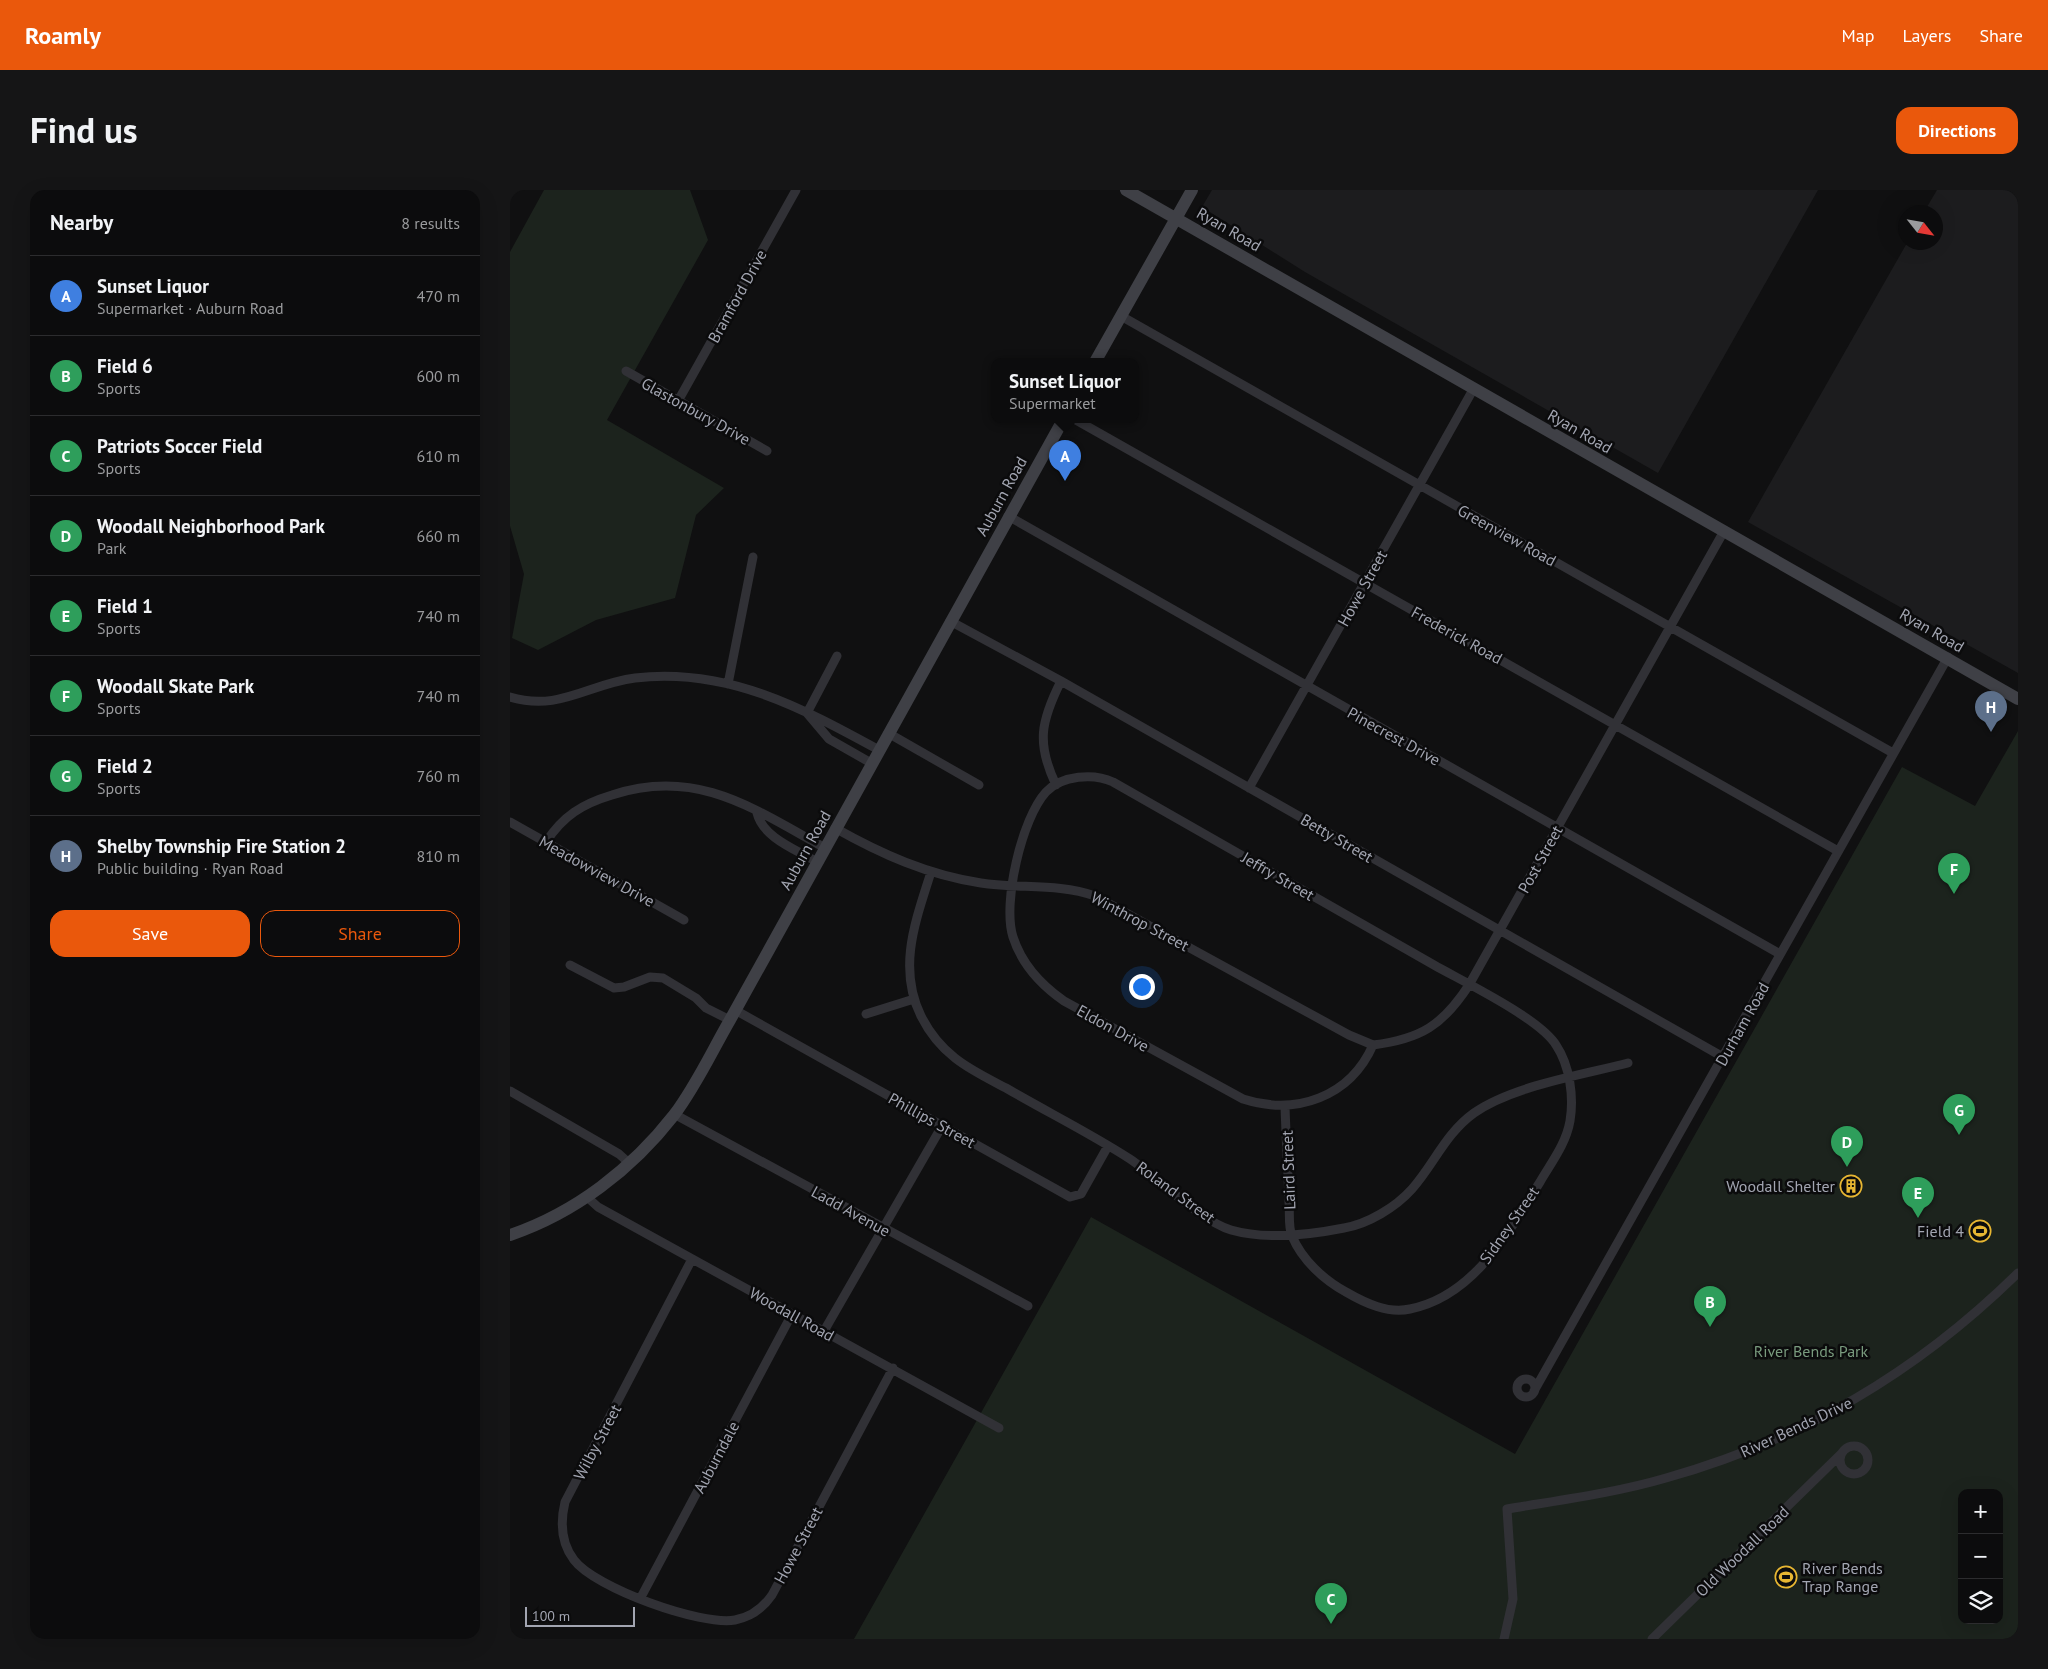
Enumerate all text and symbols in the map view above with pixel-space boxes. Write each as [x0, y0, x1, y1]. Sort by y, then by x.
text: Roamly [25, 20, 101, 51]
text: Map [1842, 24, 1874, 47]
text: Layers [1902, 24, 1951, 47]
text: Share [1979, 24, 2023, 47]
text: Find us [30, 107, 138, 153]
button: Directions [1896, 107, 2018, 154]
street label: Ryan Road [1193, 203, 1265, 255]
north arrow [1898, 205, 1943, 250]
text: Nearby [50, 209, 113, 236]
text: 8 results [401, 213, 460, 233]
street label: Bramford Drive [703, 246, 771, 346]
text: Sunset Liquor [97, 274, 209, 298]
text: A [61, 286, 71, 306]
text: 470 m [417, 286, 460, 306]
text: Supermarket · Auburn Road [97, 298, 284, 318]
text: Field 6 [97, 354, 153, 378]
popup [991, 358, 1139, 423]
text: B [61, 366, 71, 386]
text: 600 m [417, 366, 460, 386]
text: Sunset Liquor [1009, 369, 1121, 393]
street label: Glastonbury Drive [638, 373, 754, 449]
text: Sports [97, 378, 141, 398]
text: Supermarket [1009, 393, 1096, 413]
street label: Ryan Road [1544, 405, 1616, 457]
text: Patriots Soccer Field [97, 434, 262, 458]
pin: A [1049, 440, 1081, 481]
text: C [62, 446, 70, 466]
text: 610 m [417, 446, 460, 466]
street label: Auburn Road [971, 453, 1031, 539]
text: Sports [97, 458, 141, 478]
street label: Greenview Road [1454, 500, 1560, 570]
text: Woodall Neighborhood Park [97, 514, 325, 538]
text: D [61, 526, 71, 546]
text: 660 m [417, 526, 460, 546]
text: Park [97, 538, 126, 558]
street label: Howe Street [1333, 546, 1391, 630]
text: Field 1 [97, 594, 153, 618]
street label: Frederick Road [1408, 602, 1506, 668]
street label: Ryan Road [1896, 604, 1968, 656]
text: E [62, 606, 70, 626]
text: 740 m [417, 606, 460, 626]
text: Sports [97, 618, 141, 638]
text: Woodall Skate Park [97, 674, 254, 698]
text: F [62, 686, 70, 706]
text: 740 m [417, 686, 460, 706]
pin: H [1975, 691, 2007, 732]
text: Sports [97, 698, 141, 718]
street label: Pinecrest Drive [1344, 702, 1444, 770]
text: Field 2 [97, 754, 153, 778]
text: G [61, 766, 71, 786]
text: 760 m [417, 766, 460, 786]
text: Sports [97, 778, 141, 798]
street label: Auburn Road [775, 807, 835, 893]
street label: Betty Street [1297, 809, 1377, 867]
street label: Post Street [1513, 821, 1567, 896]
street label: Meadowview Drive [536, 831, 658, 911]
text: Shelby Township Fire Station 2 [97, 834, 346, 858]
text: H [61, 846, 71, 866]
text: 810 m [417, 846, 460, 866]
street label: Jeffry Street [1237, 847, 1318, 905]
pin: F [1938, 853, 1970, 894]
text: Public building · Ryan Road [97, 858, 283, 878]
street label: Winthrop Street [1088, 887, 1193, 956]
button: Save [50, 910, 250, 957]
button: Share [260, 910, 460, 957]
your location [1129, 974, 1155, 1000]
street label: Durham Road [1711, 979, 1773, 1069]
street label: Eldon Drive [1073, 1000, 1153, 1056]
street label: Phillips Street [885, 1088, 979, 1152]
pin: G [1943, 1094, 1975, 1135]
pin: D [1831, 1126, 1863, 1167]
street label: Laird Street [1277, 1129, 1299, 1210]
street label: Roland Street [1133, 1157, 1220, 1228]
building icon: Woodall Shelter [1839, 1174, 1863, 1198]
place label: Woodall Shelter [1726, 1176, 1836, 1196]
pin: E [1902, 1177, 1934, 1218]
street label: Ladd Avenue [808, 1181, 894, 1241]
street label: Sidney Street [1475, 1182, 1543, 1268]
sports icon: Field 4 [1968, 1219, 1992, 1243]
place label: Field 4 [1917, 1221, 1964, 1241]
street label: Woodall Road [746, 1283, 838, 1345]
pin: B [1694, 1286, 1726, 1327]
park label: River Bends Park [1754, 1341, 1869, 1361]
street label: River Bends Drive [1737, 1392, 1855, 1462]
street label: Wilby Street [569, 1400, 626, 1483]
street label: Auburndale [689, 1418, 743, 1496]
map controls [1958, 1489, 2003, 1624]
button: + [1958, 1489, 2003, 1534]
street label: Old Woodall Road [1691, 1501, 1793, 1601]
street label: Howe Street [769, 1503, 827, 1587]
button: − [1958, 1534, 2003, 1579]
place label: River Bends Trap Range [1802, 1558, 1883, 1596]
sports icon: River Bends Trap Range [1774, 1565, 1798, 1589]
button: layers [1958, 1579, 2003, 1624]
pin: C [1315, 1583, 1347, 1624]
scale bar [525, 1604, 635, 1627]
text: 100 m [532, 1607, 570, 1625]

